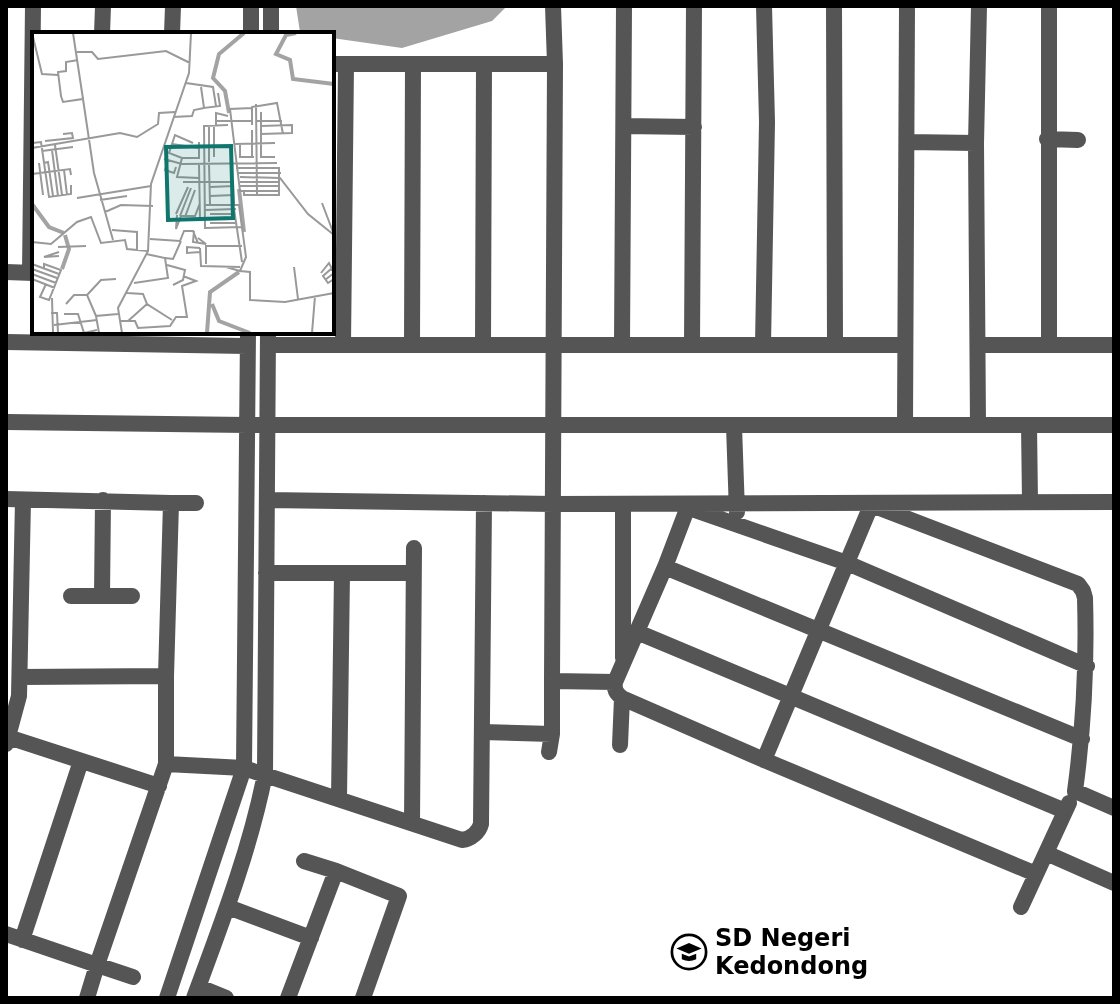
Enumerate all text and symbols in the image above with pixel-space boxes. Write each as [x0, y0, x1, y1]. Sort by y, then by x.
inset map [32, 32, 334, 334]
place label: SD Negeri Kedondong [715, 924, 868, 980]
school or university icon: SD Negeri Kedondong [670, 933, 708, 971]

